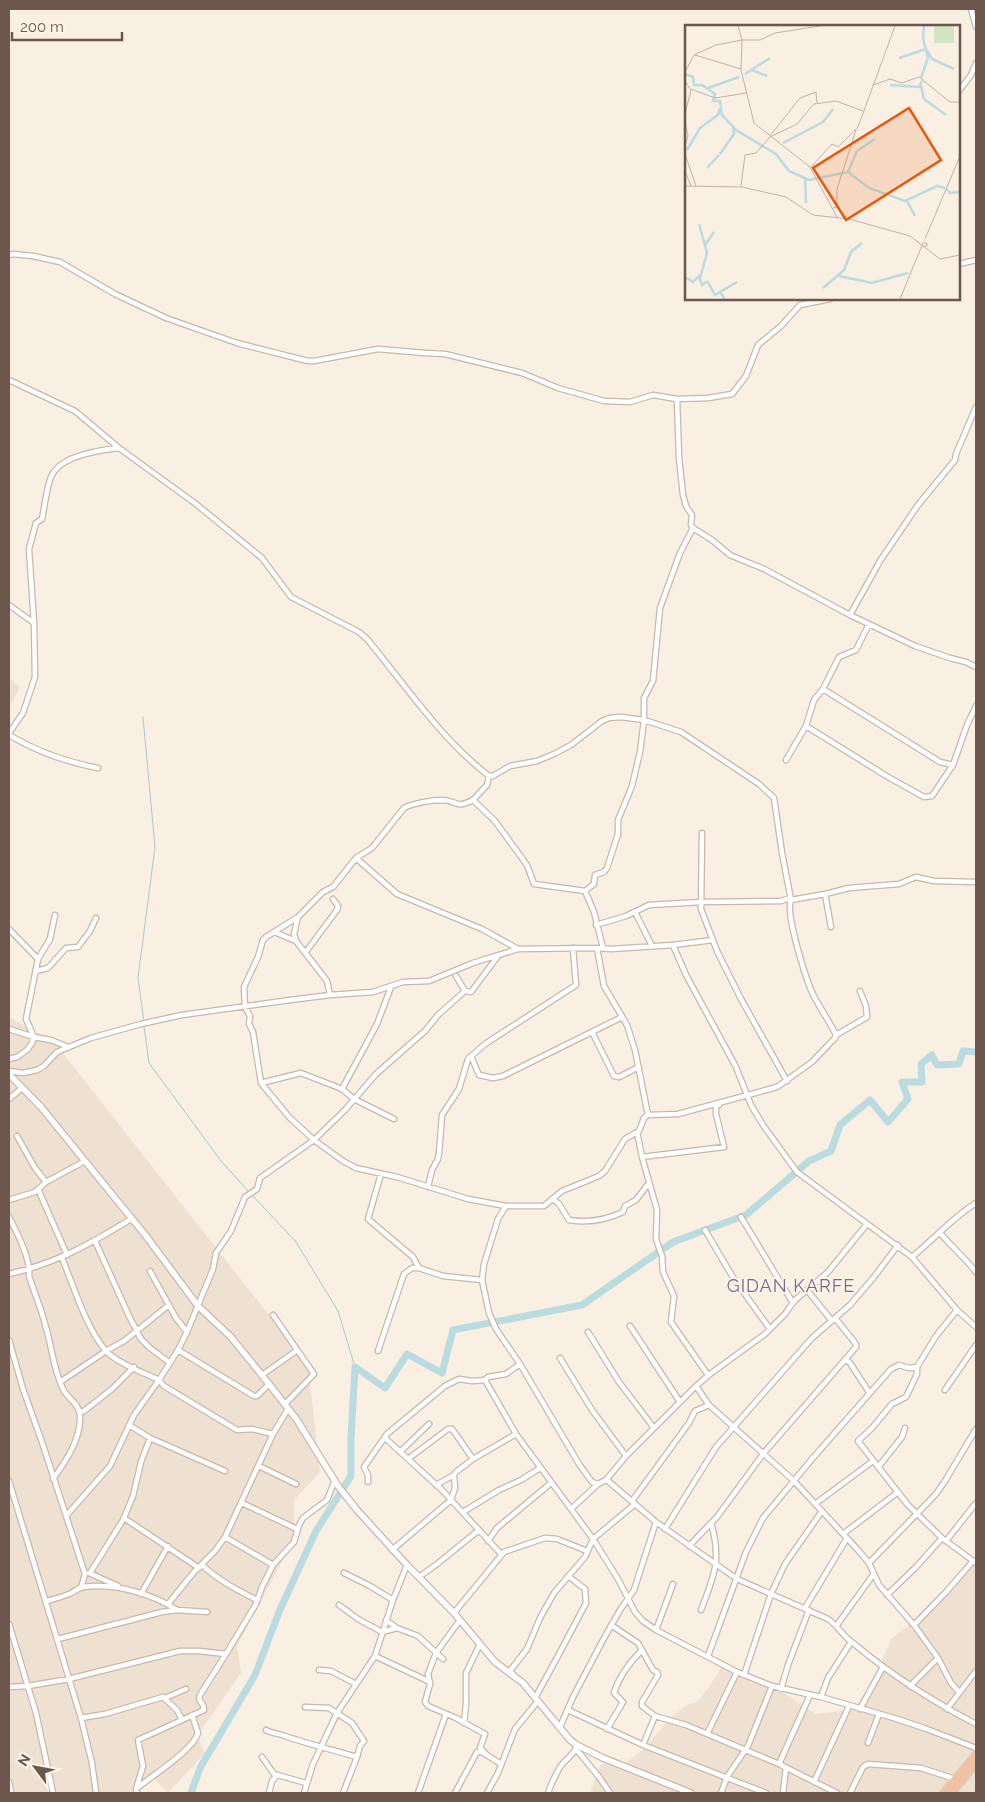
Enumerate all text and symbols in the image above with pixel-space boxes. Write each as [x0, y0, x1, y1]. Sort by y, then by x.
scale bar [12, 10, 122, 42]
text: 200 m [20, 18, 64, 36]
inset map [685, 25, 960, 300]
district label: GIDAN KARFE [727, 1275, 855, 1296]
north arrow [10, 1742, 60, 1792]
text: N [14, 1751, 34, 1769]

